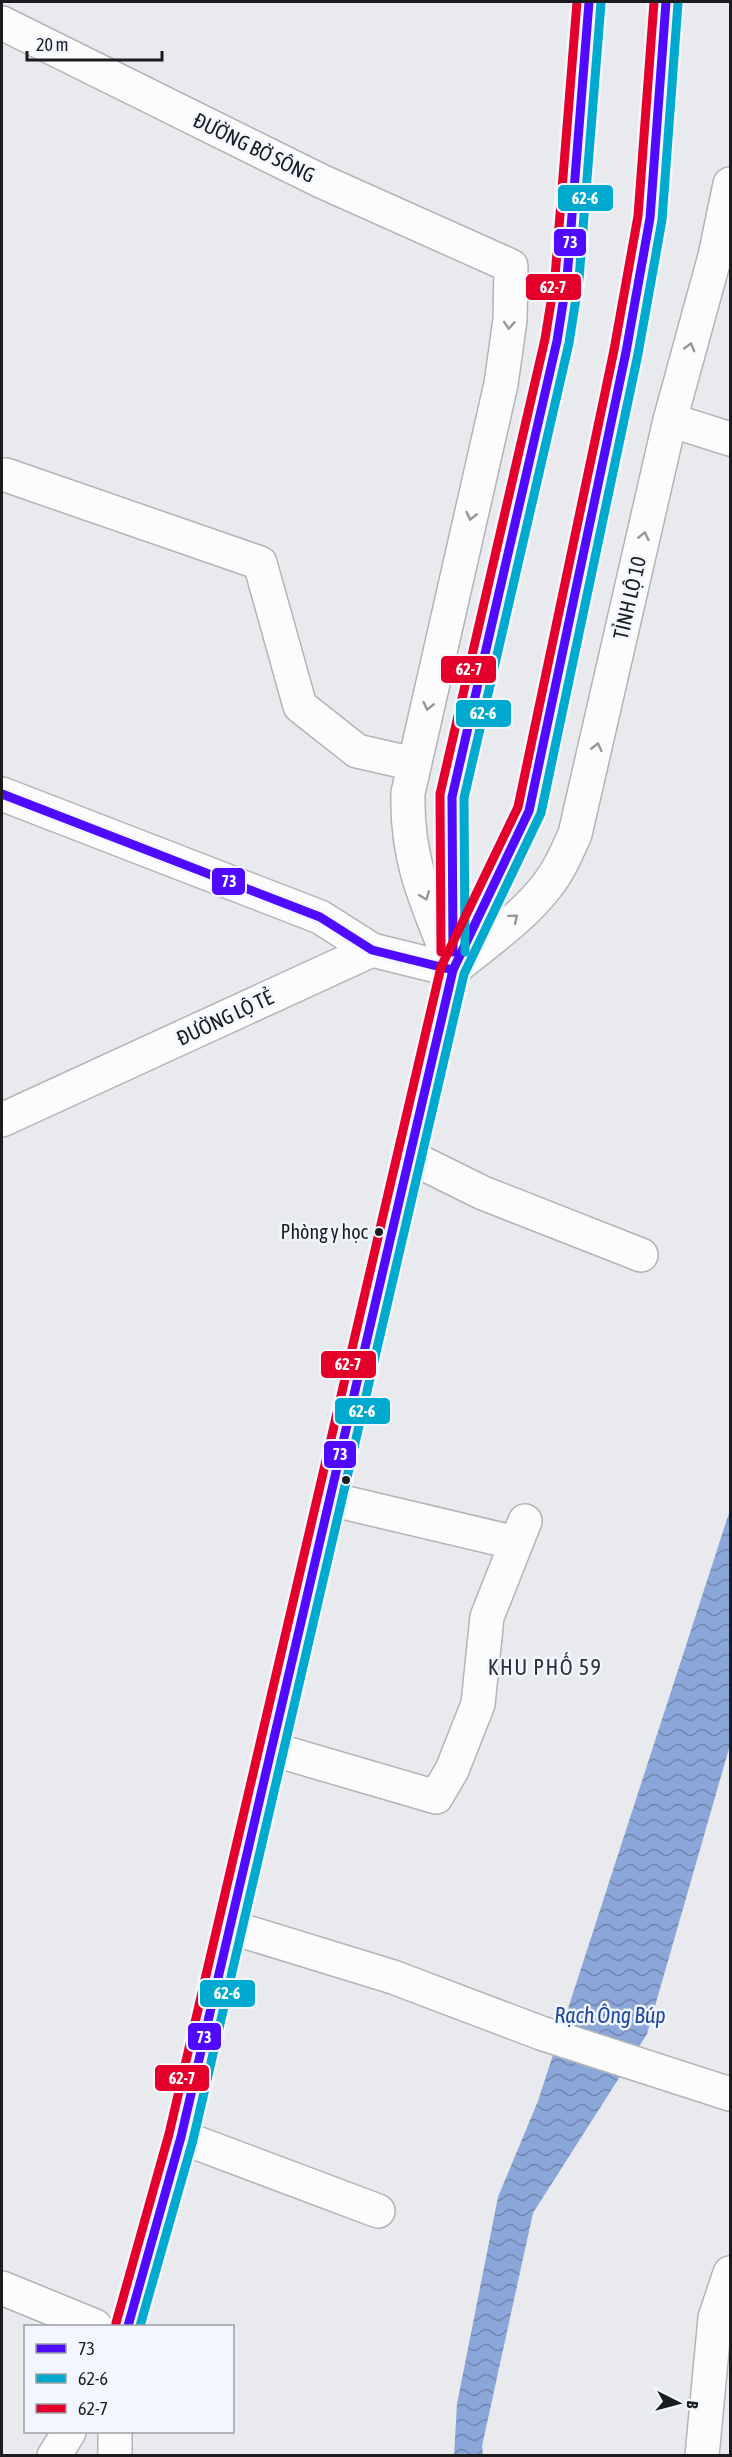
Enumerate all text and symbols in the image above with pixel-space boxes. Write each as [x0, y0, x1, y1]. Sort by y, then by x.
scale bar [27, 24, 162, 62]
text: 20 m [36, 34, 68, 55]
street label: ĐƯỜNG BỜ SÔNG [190, 107, 319, 187]
line badge: 62-6 [557, 184, 614, 212]
text: 62-6 [572, 189, 599, 207]
line badge: 73 [553, 228, 587, 257]
text: 73 [562, 233, 578, 251]
line badge: 62-7 [525, 273, 582, 301]
text: 62-7 [540, 278, 566, 296]
one-way arrow [503, 320, 516, 329]
one-way arrow [683, 342, 695, 353]
one-way arrow [466, 510, 479, 520]
one-way arrow [637, 532, 650, 542]
street label: TỈNH LỘ 10 [608, 554, 650, 642]
line badge: 62-7 [440, 655, 497, 684]
text: 62-7 [456, 660, 482, 678]
line badge: 62-6 [455, 699, 512, 728]
one-way arrow [422, 700, 435, 710]
text: 62-6 [470, 704, 497, 722]
one-way arrow [589, 742, 602, 752]
line badge: 73 [211, 867, 246, 896]
text: 73 [221, 872, 237, 890]
one-way arrow [418, 890, 430, 901]
one-way arrow [507, 915, 518, 926]
street label: ĐƯỜNG LỘ TẺ [172, 984, 277, 1050]
place label: Phòng y học [281, 1220, 369, 1243]
marker: Phòng y học [373, 1226, 385, 1238]
line badge: 62-7 [320, 1350, 377, 1379]
text: 62-7 [335, 1355, 361, 1373]
line badge: 62-6 [334, 1397, 391, 1425]
text: 62-6 [349, 1402, 376, 1420]
line badge: 73 [323, 1440, 357, 1469]
text: 73 [332, 1445, 348, 1463]
unlabelled marker [340, 1474, 352, 1486]
district label: KHU PHỐ 59 [488, 1652, 602, 1680]
line badge: 62-6 [199, 1979, 256, 2008]
text: 62-6 [214, 1984, 241, 2002]
water label: Rạch Ông Búp [554, 2002, 666, 2028]
line badge: 73 [187, 2022, 222, 2051]
text: 73 [196, 2028, 212, 2046]
line badge: 62-7 [154, 2064, 210, 2092]
text: 62-7 [169, 2069, 195, 2087]
legend [24, 2325, 234, 2433]
text: 73 [78, 2338, 95, 2359]
text: 62-6 [78, 2368, 108, 2389]
north arrow [648, 2373, 708, 2433]
text: 62-7 [78, 2398, 108, 2419]
text: B [684, 2400, 702, 2410]

